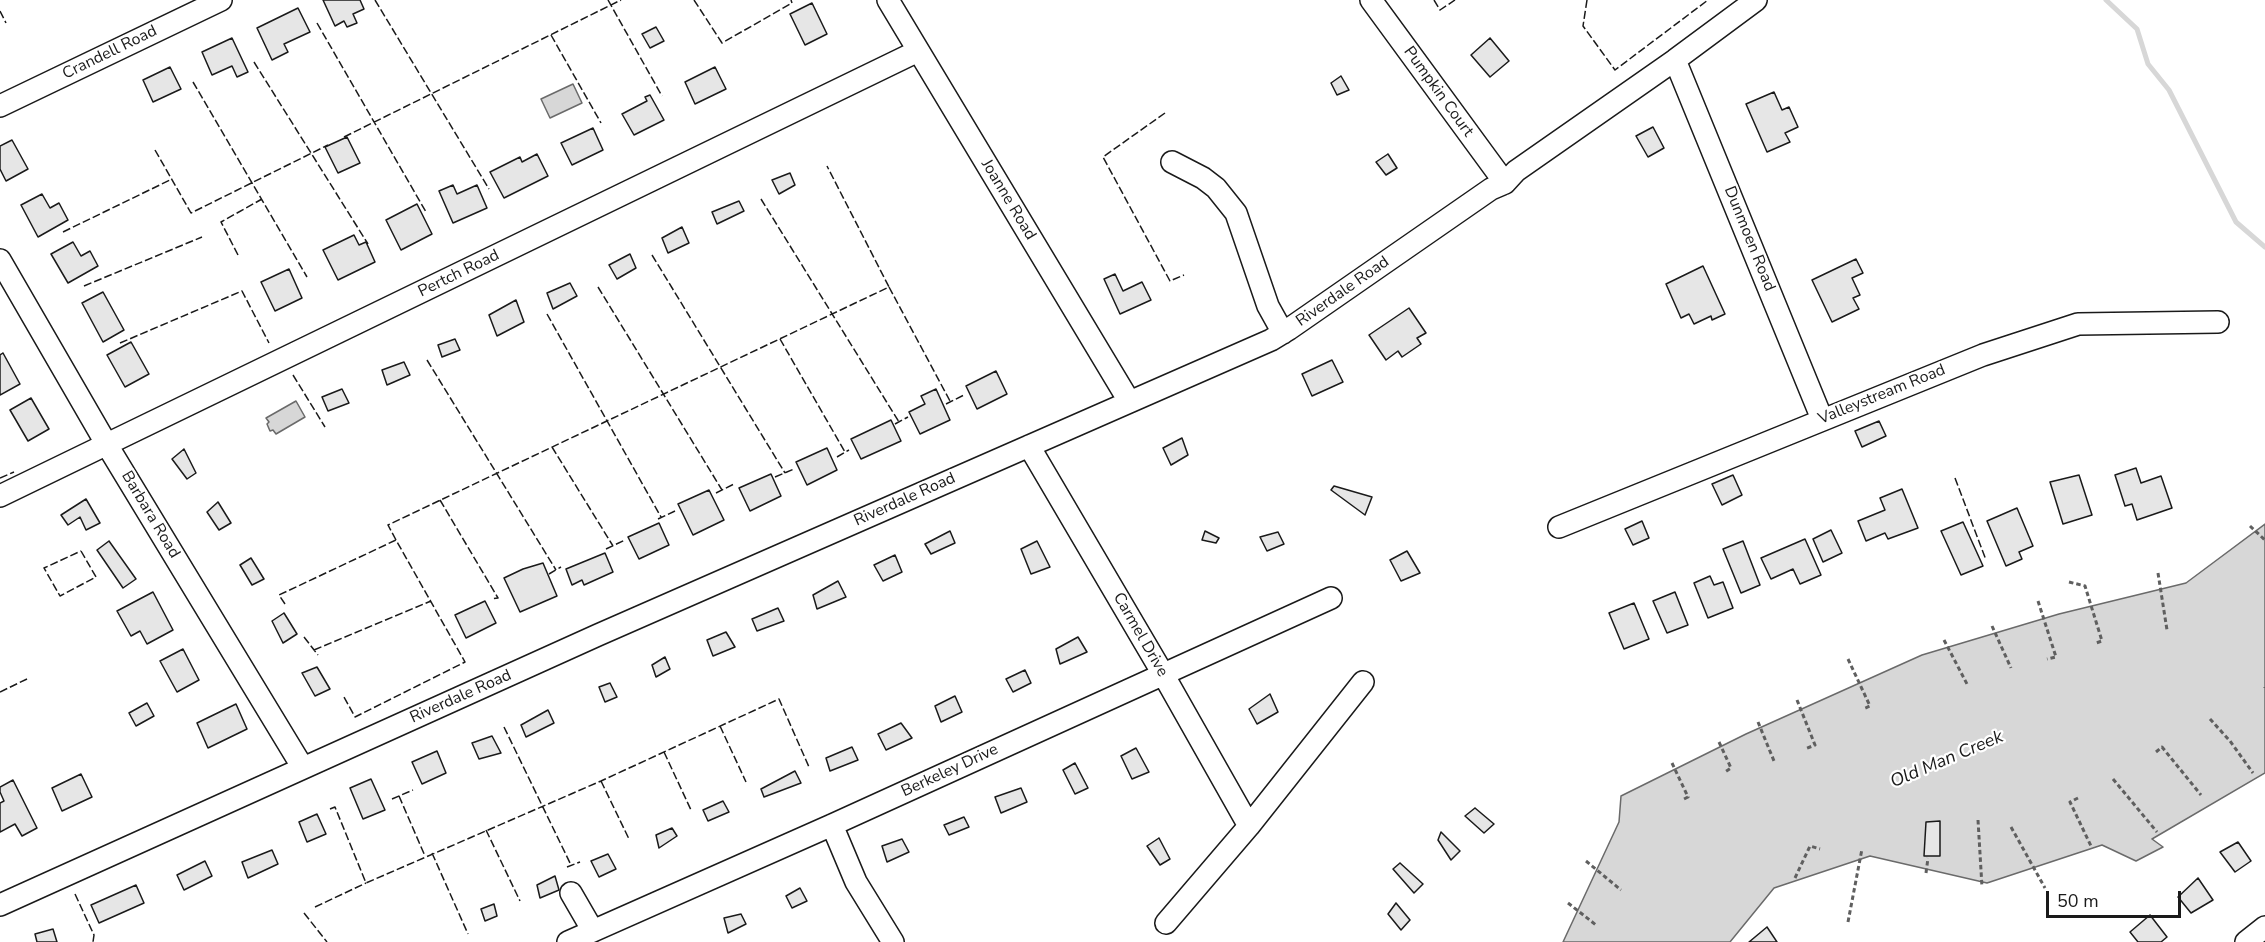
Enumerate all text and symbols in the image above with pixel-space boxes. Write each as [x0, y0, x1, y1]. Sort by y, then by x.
street label: Crandell Road [60, 22, 160, 84]
street label: Pumpkin Court [1399, 43, 1477, 141]
street label: Joanne Road [976, 156, 1040, 244]
street label: Dunmoen Road [1719, 184, 1779, 294]
street label: Pertch Road [415, 246, 503, 302]
street label: Riverdale Road [1293, 253, 1393, 331]
street label: Valleystream Road [1816, 361, 1948, 429]
street label: Barbara Road [116, 468, 184, 562]
street label: Riverdale Road [851, 469, 959, 531]
street label: Carmel Drive [1108, 590, 1172, 680]
street label: Riverdale Road [407, 666, 515, 728]
water label: Old Man Creek [1887, 727, 2007, 793]
street label: Berkeley Drive [898, 740, 1002, 802]
scale bar [2049, 879, 2184, 917]
text: 50 m [2057, 889, 2099, 913]

